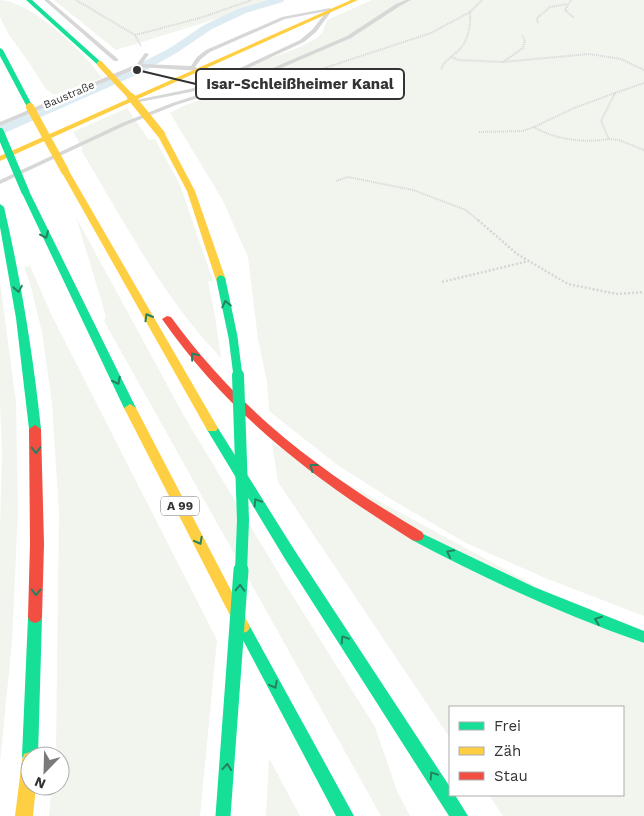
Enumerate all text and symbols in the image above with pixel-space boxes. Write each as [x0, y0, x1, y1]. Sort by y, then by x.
callout: Isar-Schleißheimer Kanal [196, 69, 404, 99]
text: Isar-Schleißheimer Kanal [206, 75, 394, 93]
street label: Baustraße [41, 78, 97, 112]
one-way arrow [39, 230, 50, 239]
one-way arrow [12, 284, 22, 293]
one-way arrow [221, 300, 232, 309]
one-way arrow [144, 313, 154, 322]
one-way arrow [191, 353, 200, 362]
one-way arrow [111, 376, 121, 385]
one-way arrow [31, 446, 41, 454]
one-way arrow [309, 464, 319, 473]
road number: A 99 [161, 496, 199, 516]
one-way arrow [254, 498, 263, 507]
one-way arrow [193, 536, 203, 545]
one-way arrow [446, 549, 455, 559]
one-way arrow [235, 584, 246, 592]
one-way arrow [30, 589, 41, 597]
one-way arrow [594, 616, 603, 626]
one-way arrow [341, 635, 350, 645]
one-way arrow [268, 680, 278, 689]
legend [449, 706, 624, 796]
text: Frei [494, 717, 521, 735]
text: Zäh [494, 742, 521, 760]
north arrow [20, 746, 70, 796]
one-way arrow [221, 763, 232, 771]
text: Stau [494, 767, 528, 785]
one-way arrow [430, 771, 439, 781]
text: N [32, 774, 48, 792]

